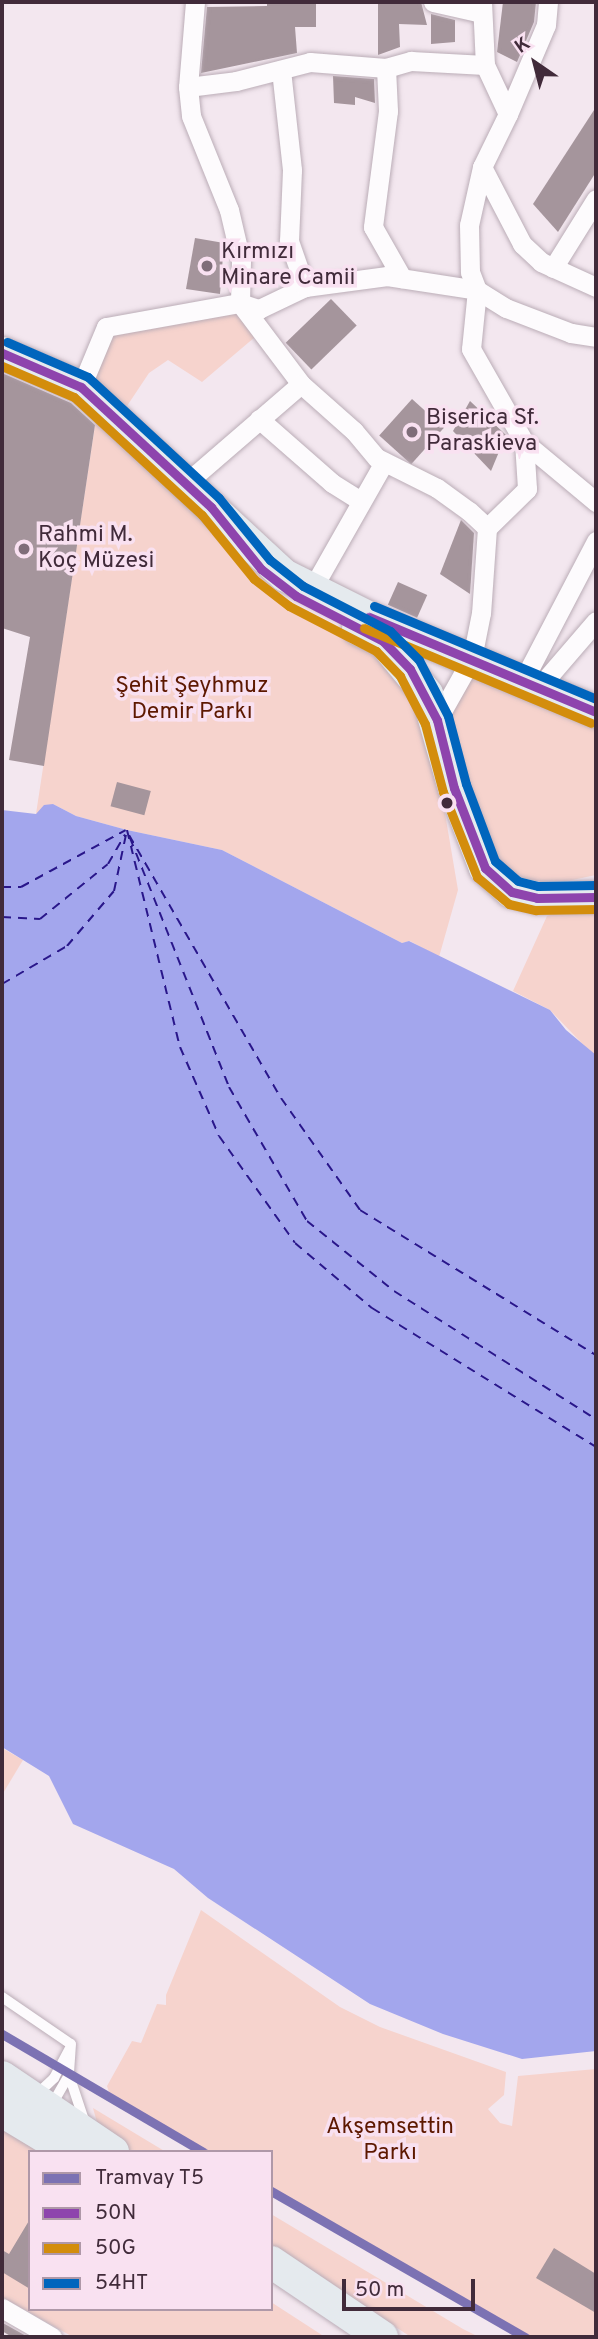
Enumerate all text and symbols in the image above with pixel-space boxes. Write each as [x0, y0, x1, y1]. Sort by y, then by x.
north arrow [500, 28, 570, 98]
text: K [511, 32, 535, 59]
place label: Kırmızı Minare Camii [221, 239, 355, 293]
marker: Kırmızı Minare Camii [199, 258, 215, 274]
place label: Biserica Sf. Paraskieva [426, 405, 539, 459]
marker: Biserica Sf. Paraskieva [404, 424, 420, 440]
place label: Rahmi M. Koç Müzesi [38, 522, 154, 576]
marker: Rahmi M. Koç Müzesi [16, 541, 32, 557]
park label: Şehit Şeyhmuz Demir Parkı [115, 673, 269, 727]
unlabelled marker [440, 796, 454, 810]
park label: Akşemsettin Parkı [326, 2114, 454, 2168]
legend [28, 2150, 273, 2311]
text: Tramvay T5 [95, 2165, 204, 2192]
text: 50N [95, 2200, 136, 2227]
text: 50G [95, 2235, 136, 2262]
scale bar [346, 2266, 479, 2310]
text: 54HT [95, 2270, 148, 2297]
text: 50 m [355, 2277, 404, 2304]

